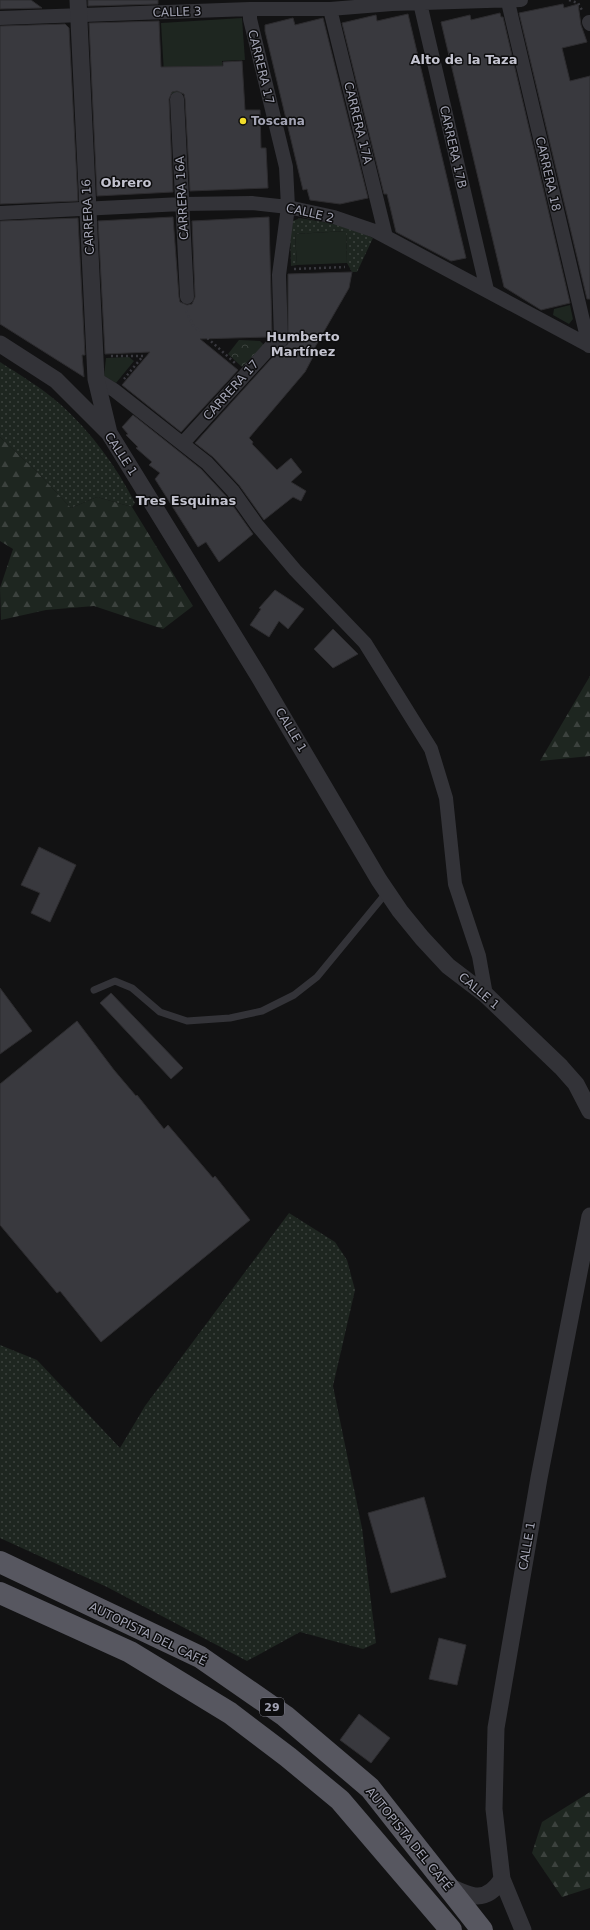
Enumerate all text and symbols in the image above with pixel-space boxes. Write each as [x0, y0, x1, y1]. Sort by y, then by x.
street label: CALLE 3 [152, 4, 202, 20]
street label: CARRERA 17 [245, 28, 277, 106]
district label: Alto de la Taza [411, 52, 517, 67]
street label: CARRERA 17A [341, 80, 375, 166]
street label: CARRERA 17B [437, 104, 469, 190]
place label: Toscana [251, 114, 305, 128]
marker: Toscana [238, 116, 248, 126]
street label: CARRERA 18 [533, 135, 563, 213]
street label: CARRERA 16A [173, 155, 191, 240]
district label: Obrero [101, 175, 152, 190]
street label: CARRERA 16 [79, 179, 97, 255]
street label: CALLE 2 [285, 201, 335, 225]
district label: Humberto Martínez [266, 329, 340, 359]
street label: CARRERA 17 [200, 357, 262, 423]
street label: CALLE 1 [102, 430, 140, 478]
district label: Tres Esquinas [136, 493, 236, 508]
street label: CALLE 1 [272, 705, 310, 755]
street label: CALLE 1 [456, 970, 502, 1012]
street label: CALLE 1 [516, 1521, 538, 1571]
street label: AUTOPISTA DEL CAFÉ [87, 1599, 209, 1669]
road number: 29 [260, 1698, 284, 1716]
street label: AUTOPISTA DEL CAFÉ [363, 1784, 456, 1894]

